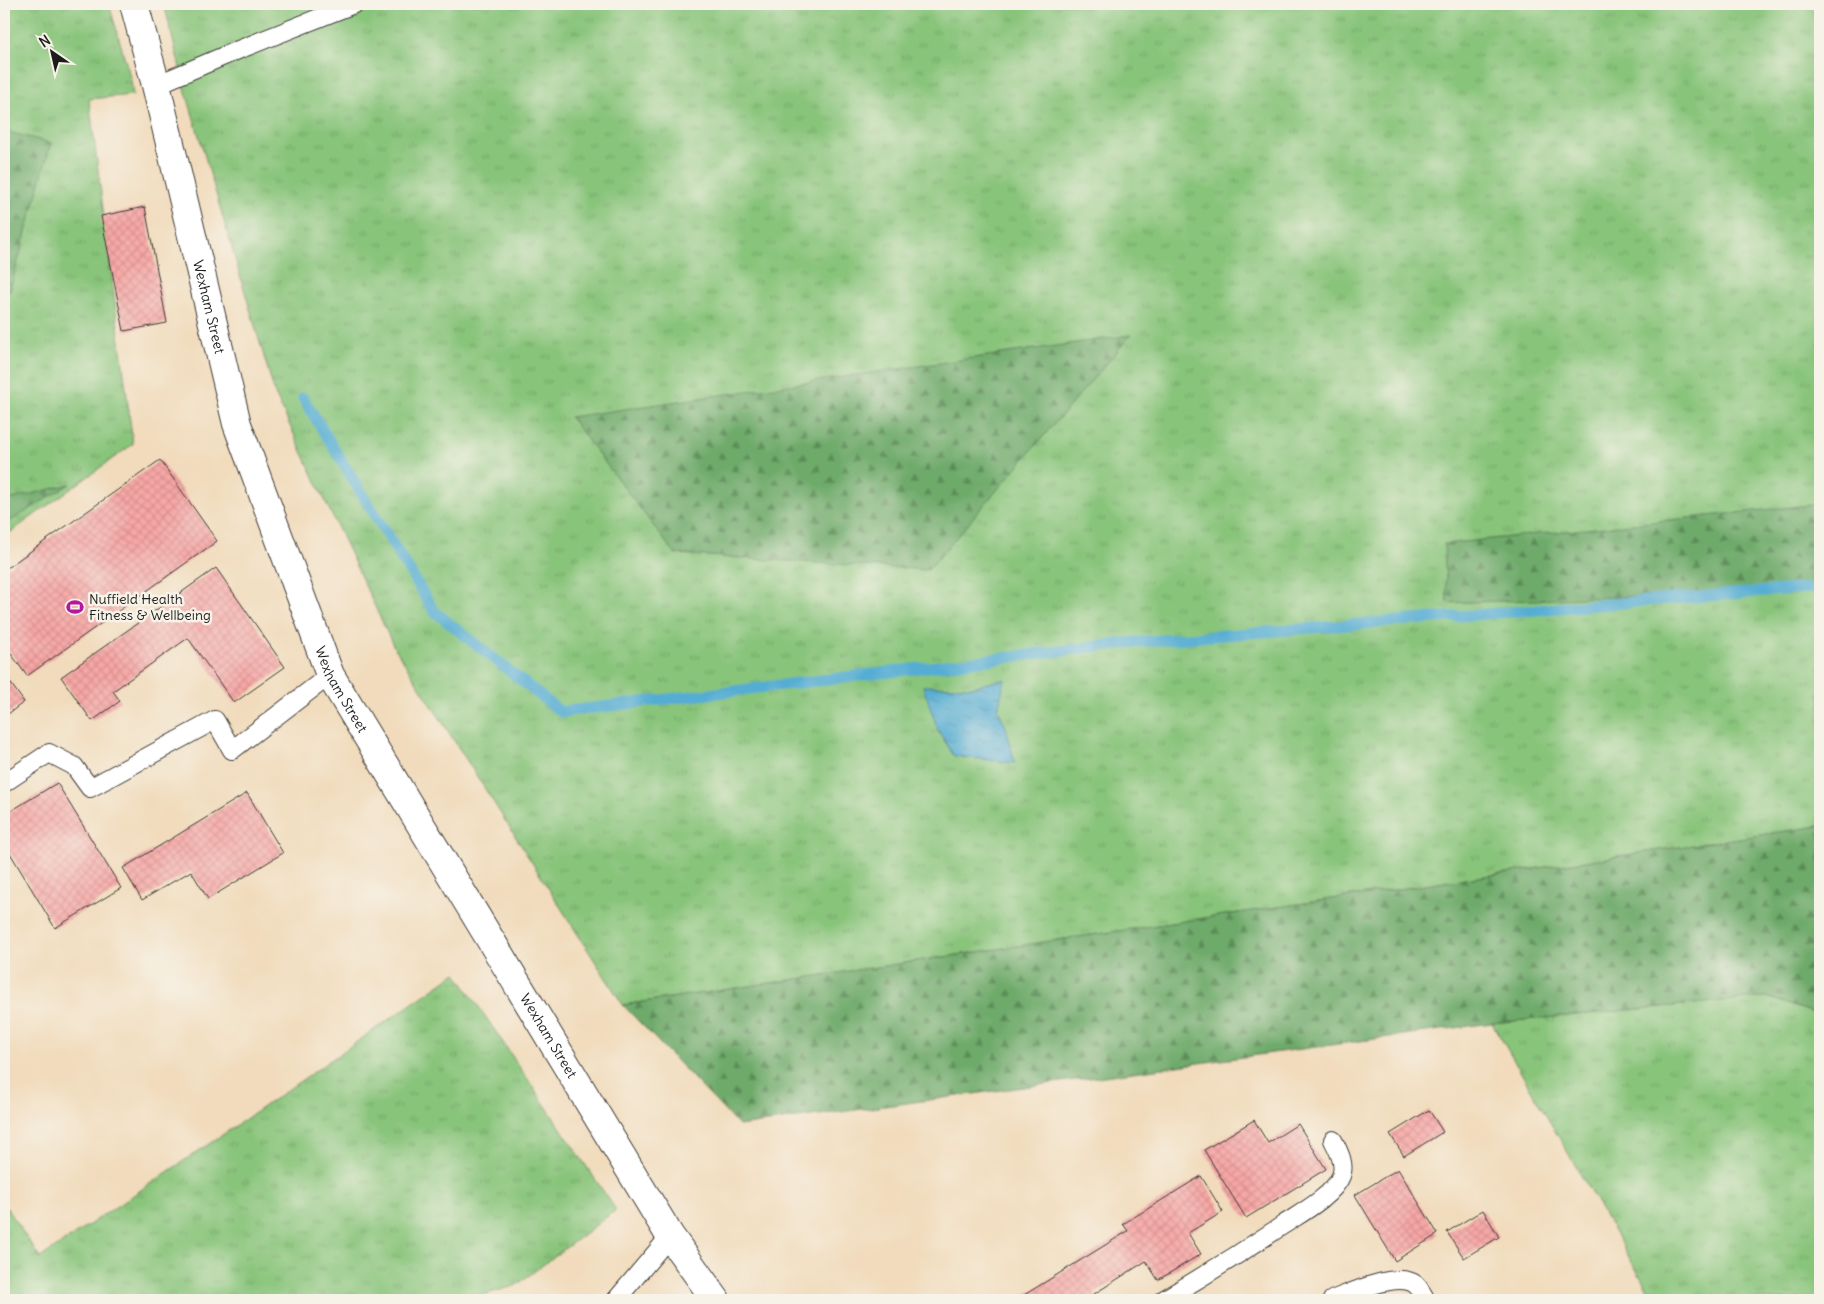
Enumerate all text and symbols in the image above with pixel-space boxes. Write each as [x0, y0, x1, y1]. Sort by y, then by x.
north arrow [28, 28, 78, 78]
text: N [36, 31, 54, 51]
street label: Wexham Street [189, 258, 229, 356]
place label: Nuffield Health Fitness & Wellbeing [89, 590, 211, 624]
sports icon: Nuffield Health Fitness & Wellbeing [65, 597, 85, 617]
street label: Wexham Street [311, 644, 372, 736]
street label: Wexham Street [516, 990, 581, 1082]

